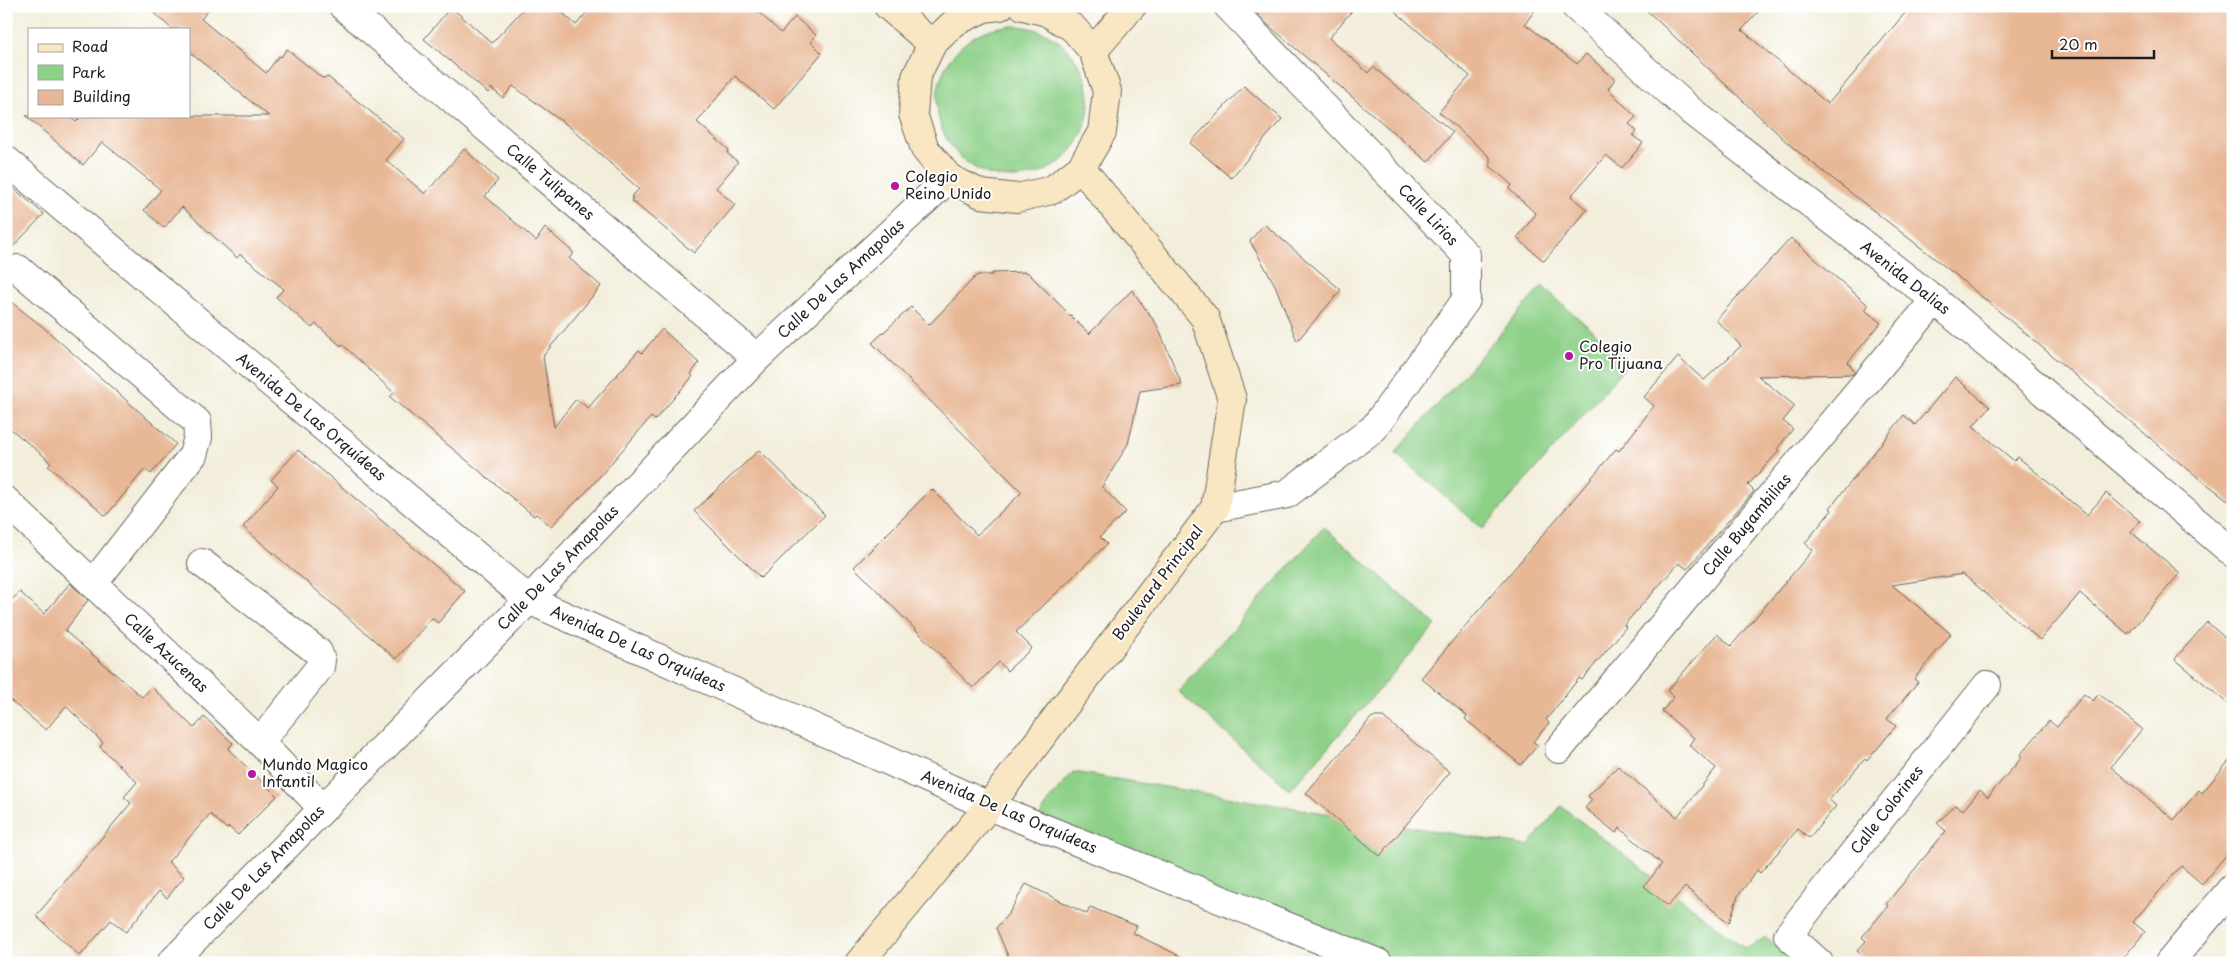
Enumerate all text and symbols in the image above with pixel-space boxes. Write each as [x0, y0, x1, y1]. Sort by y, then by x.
legend [28, 28, 190, 118]
scale bar [2052, 28, 2154, 60]
text: 20 m [2059, 32, 2098, 55]
text: Road [72, 34, 108, 57]
text: Park [72, 60, 106, 83]
text: Building [72, 84, 131, 107]
street label: Calle Tulipanes [502, 137, 600, 225]
place label: Colegio Reino Unido [905, 164, 991, 204]
street label: Calle Lirios [1394, 178, 1465, 250]
marker: Colegio Reino Unido [889, 180, 901, 192]
street label: Calle De Las Amapolas [771, 213, 909, 343]
street label: Avenida Dalias [1856, 234, 1956, 319]
place label: Colegio Pro Tijuana [1579, 334, 1663, 374]
street label: Avenida De Las Orquídeas [232, 346, 392, 486]
marker: Colegio Pro Tijuana [1563, 350, 1575, 362]
street label: Calle Bugambilias [1696, 468, 1796, 580]
street label: Calle De Las Amapolas [491, 499, 623, 635]
street label: Boulevard Principal [1106, 520, 1208, 645]
street label: Avenida De Las Orquídeas [547, 599, 730, 697]
street label: Calle Azucenas [120, 607, 215, 697]
place label: Mundo Magico Infantil [262, 752, 368, 792]
street label: Calle Colorines [1844, 760, 1928, 858]
street label: Avenida De Las Orquídeas [918, 763, 1101, 858]
marker: Mundo Magico Infantil [246, 768, 258, 780]
street label: Calle De Las Amapolas [197, 799, 329, 935]

